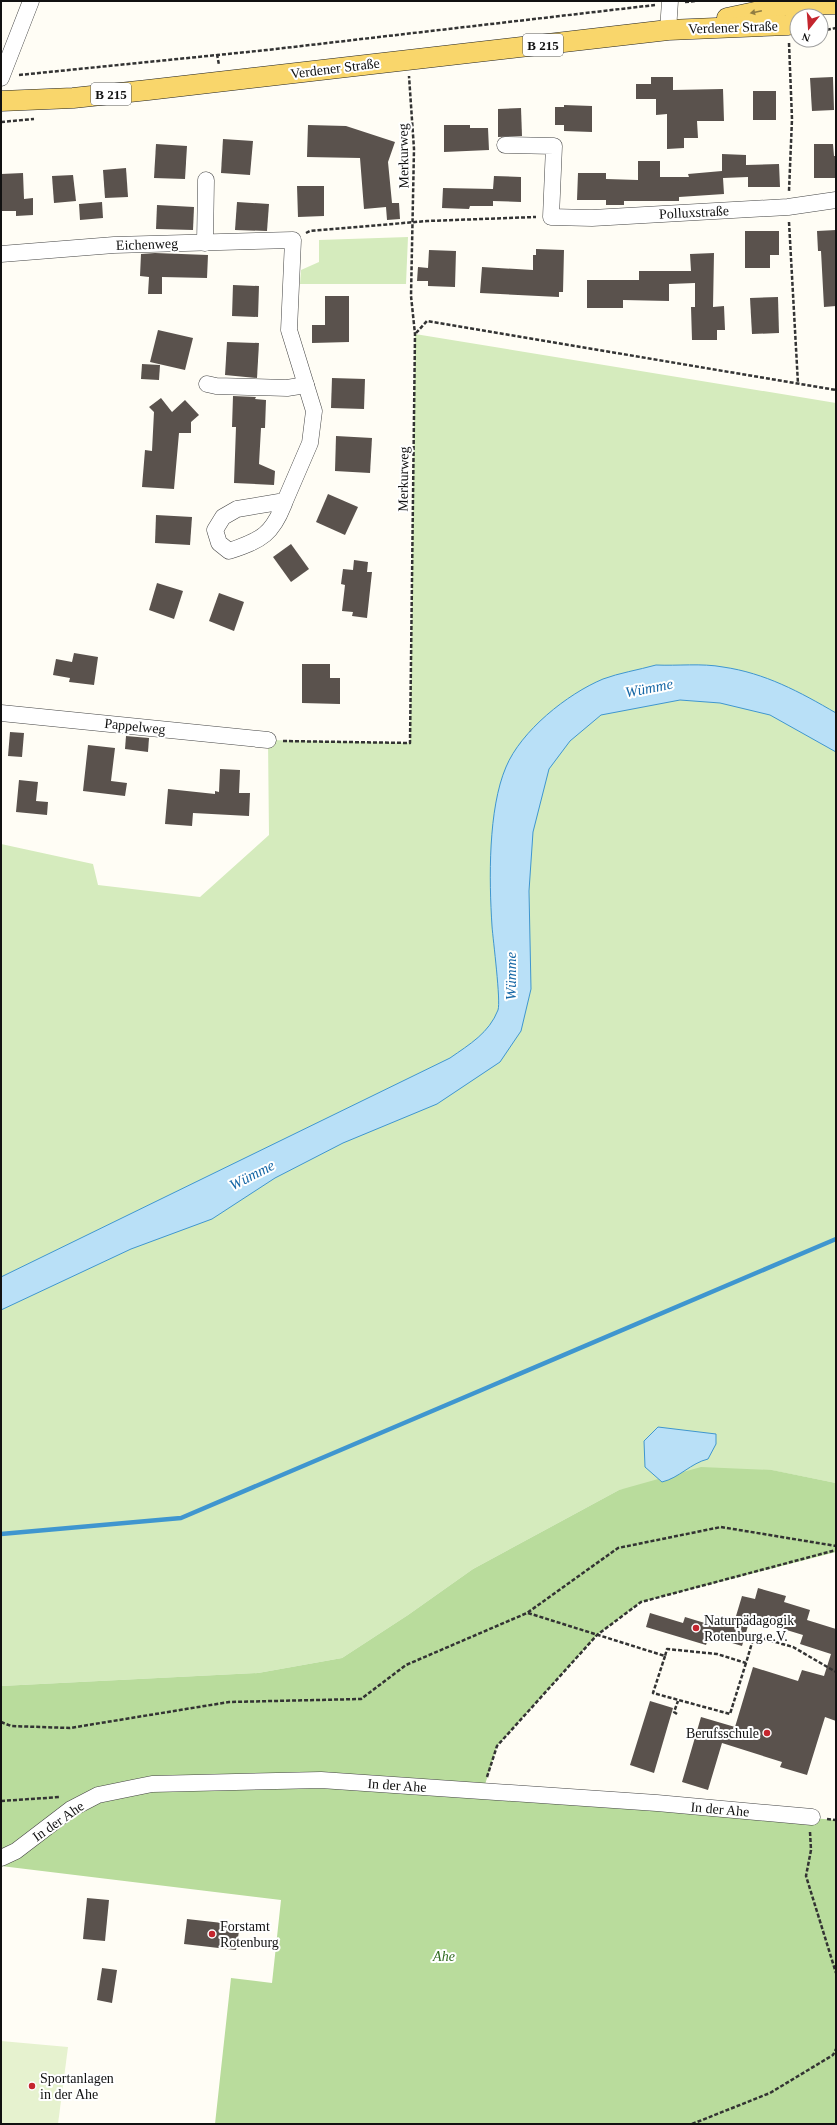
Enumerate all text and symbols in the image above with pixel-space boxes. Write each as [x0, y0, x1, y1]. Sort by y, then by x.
north arrow [789, 8, 829, 48]
one-way arrow [750, 9, 762, 15]
street label: Verdener Straße [688, 18, 778, 37]
text: N [800, 31, 812, 44]
road number: B 215 [523, 34, 563, 56]
street label: Verdener Straße [290, 56, 381, 81]
road number: B 215 [91, 83, 131, 105]
street label: Merkurweg [395, 123, 412, 189]
street label: Polluxstraße [659, 203, 729, 222]
street label: Eichenweg [116, 236, 178, 253]
street label: Merkurweg [395, 446, 412, 512]
water label: Wümme [624, 675, 675, 700]
street label: Pappelweg [104, 716, 166, 737]
water label: Wümme [503, 952, 519, 1000]
water label: Wümme [227, 1157, 277, 1193]
place label: Naturpädagogik Rotenburg e.V. [704, 1613, 794, 1644]
marker: Naturpädagogik Rotenburg e.V. [691, 1623, 701, 1633]
place label: Berufsschule [686, 1726, 759, 1741]
marker: Berufsschule [762, 1728, 772, 1738]
street label: In der Ahe [367, 1776, 427, 1795]
street label: In der Ahe [30, 1798, 87, 1845]
street label: In der Ahe [690, 1799, 750, 1820]
place label: Forstamt Rotenburg [220, 1919, 279, 1950]
marker: Forstamt Rotenburg [207, 1929, 217, 1939]
park label: Ahe [432, 1949, 455, 1964]
place label: Sportanlagen in der Ahe [40, 2071, 114, 2102]
marker: Sportanlagen in der Ahe [27, 2081, 37, 2091]

